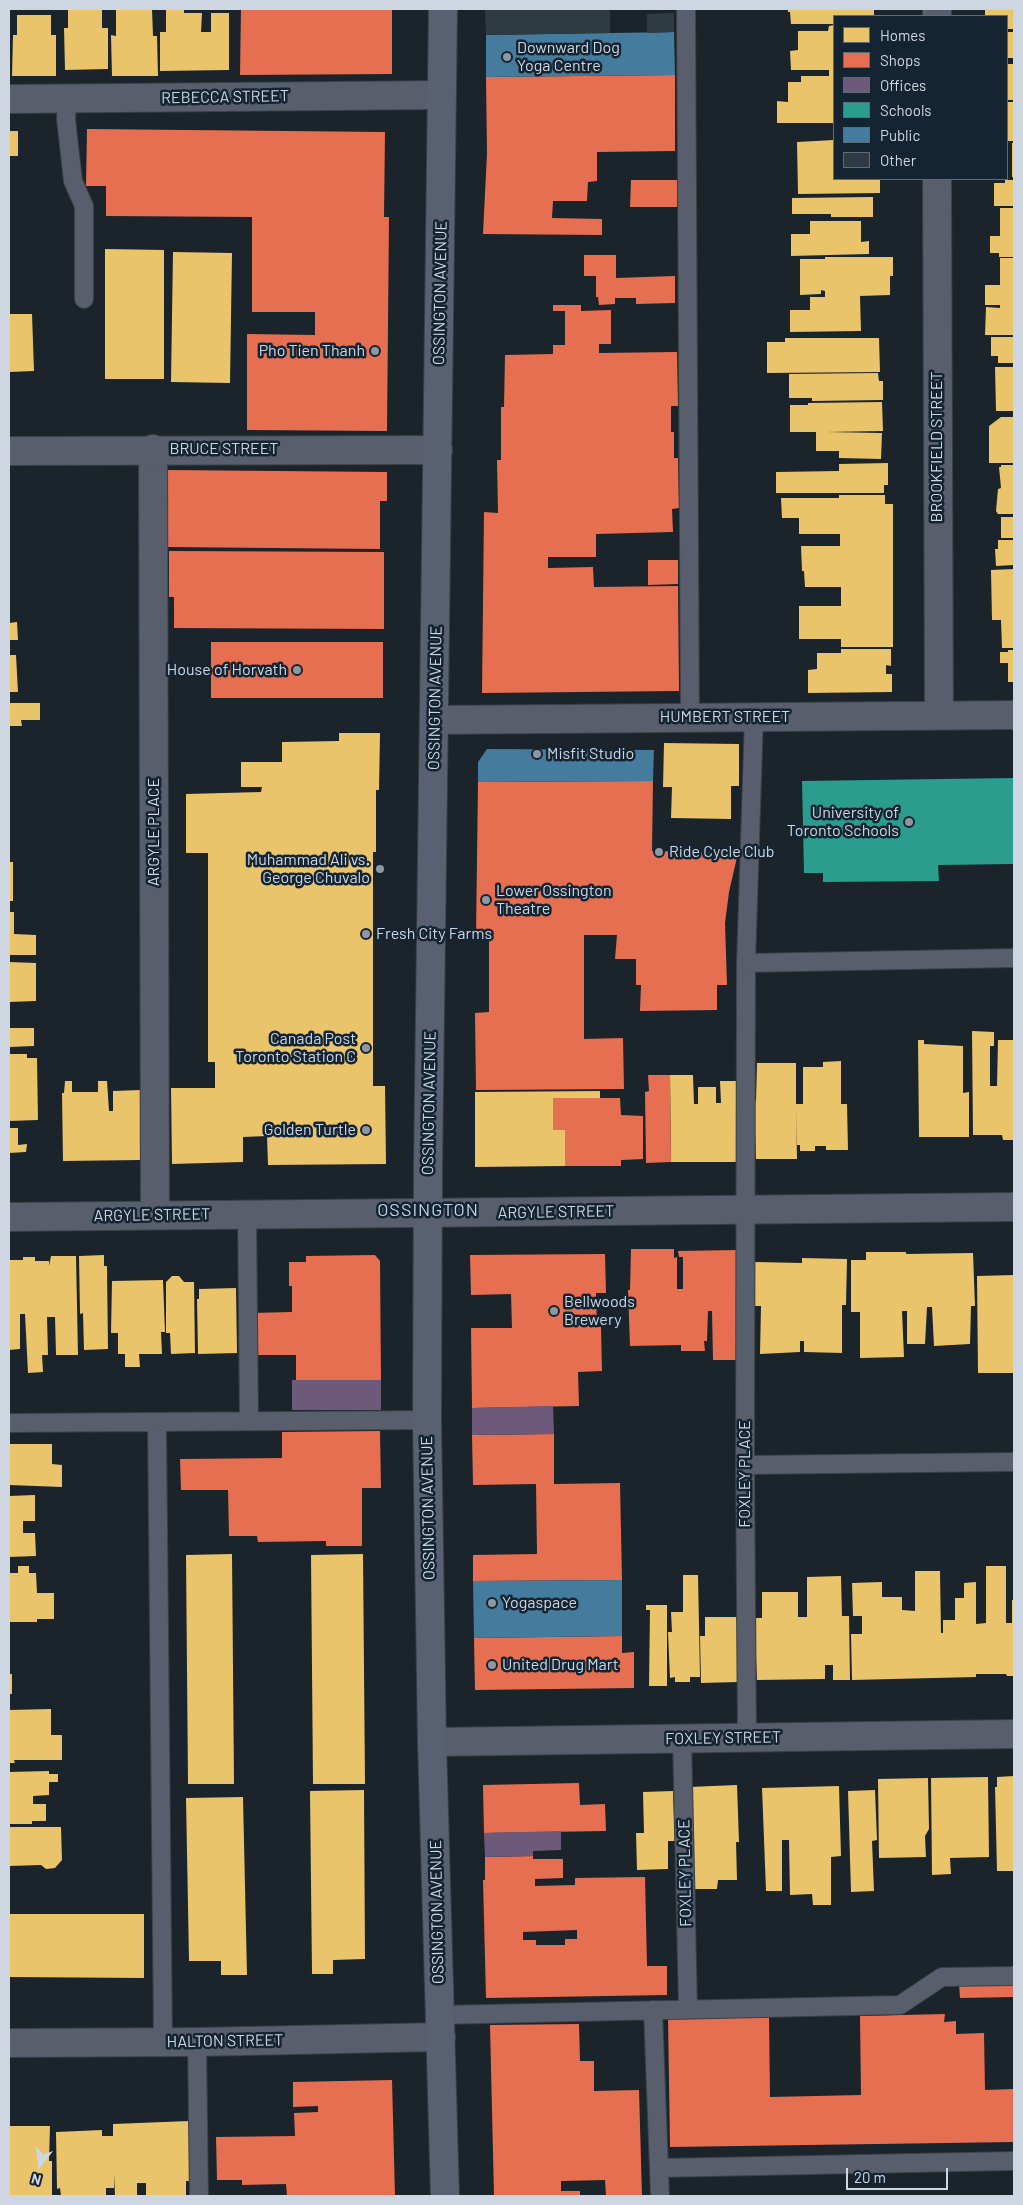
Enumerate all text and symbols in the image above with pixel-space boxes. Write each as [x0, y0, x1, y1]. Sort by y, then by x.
legend [833, 15, 1008, 180]
text: Homes [880, 26, 925, 44]
place label: Downward Dog Yoga Centre [517, 38, 620, 76]
marker: Downward Dog Yoga Centre [501, 51, 513, 63]
text: Shops [880, 51, 920, 69]
text: Offices [880, 76, 926, 94]
street label: REBECCA STREET [161, 86, 289, 108]
text: Schools [880, 101, 932, 119]
text: Public [880, 126, 920, 144]
text: Other [880, 151, 916, 169]
street label: OSSINGTON AVENUE [429, 221, 451, 365]
place label: Pho Tien Thanh [259, 341, 365, 361]
marker: Pho Tien Thanh [369, 345, 381, 357]
street label: BROOKFIELD STREET [927, 372, 947, 522]
street label: BRUCE STREET [170, 439, 278, 459]
street label: OSSINGTON AVENUE [424, 626, 446, 770]
place label: House of Horvath [167, 660, 287, 680]
marker: House of Horvath [291, 664, 303, 676]
street label: HUMBERT STREET [660, 707, 790, 727]
place label: Misfit Studio [547, 744, 634, 764]
marker: Misfit Studio [531, 748, 543, 760]
street label: ARGYLE PLACE [144, 778, 164, 886]
place label: University of Toronto Schools [787, 803, 899, 841]
marker: University of Toronto Schools [903, 816, 915, 828]
place label: Ride Cycle Club [669, 842, 775, 862]
marker: Ride Cycle Club [653, 846, 665, 858]
place label: Muhammad Ali vs. George Chuvalo [247, 850, 370, 888]
marker: Muhammad Ali vs. George Chuvalo [374, 863, 386, 875]
place label: Lower Ossington Theatre [496, 881, 612, 919]
marker: Lower Ossington Theatre [480, 894, 492, 906]
place label: Fresh City Farms [376, 924, 492, 944]
marker: Fresh City Farms [360, 928, 372, 940]
place label: Canada Post Toronto Station C [235, 1029, 356, 1067]
street label: OSSINGTON AVENUE [418, 1031, 440, 1175]
marker: Canada Post Toronto Station C [360, 1042, 372, 1054]
place label: Golden Turtle [264, 1120, 356, 1140]
marker: Golden Turtle [360, 1124, 372, 1136]
district label: OSSINGTON [376, 1199, 480, 1221]
street label: ARGYLE STREET [498, 1201, 614, 1223]
street label: ARGYLE STREET [94, 1204, 210, 1226]
place label: Bellwoods Brewery [564, 1292, 635, 1330]
marker: Bellwoods Brewery [548, 1305, 560, 1317]
street label: FOXLEY PLACE [735, 1420, 755, 1528]
street label: OSSINGTON AVENUE [417, 1436, 439, 1580]
place label: Yogaspace [502, 1593, 577, 1613]
marker: Yogaspace [486, 1597, 498, 1609]
place label: United Drug Mart [502, 1655, 619, 1675]
marker: United Drug Mart [486, 1659, 498, 1671]
street label: FOXLEY STREET [665, 1727, 781, 1749]
street label: FOXLEY PLACE [674, 1819, 696, 1927]
street label: OSSINGTON AVENUE [426, 1840, 448, 1984]
street label: HALTON STREET [167, 2030, 283, 2052]
north arrow [15, 2140, 65, 2190]
scale bar [848, 2158, 950, 2190]
text: 20 m [854, 2168, 886, 2186]
text: N [29, 2171, 43, 2189]

